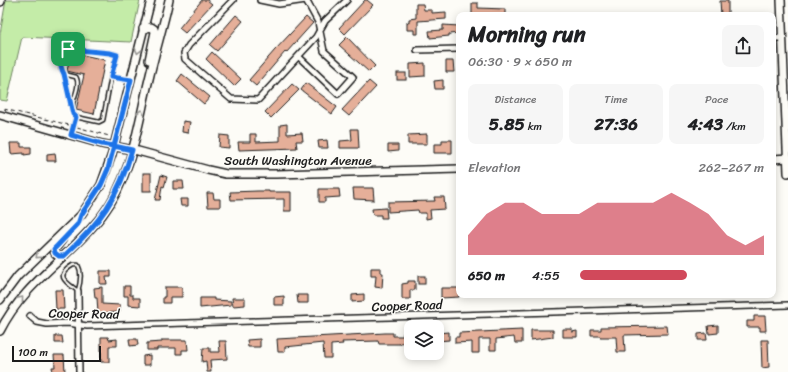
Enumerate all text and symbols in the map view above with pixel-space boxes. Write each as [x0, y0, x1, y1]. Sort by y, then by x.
text: Morning run [468, 15, 586, 54]
button: share [722, 25, 764, 67]
pin [51, 32, 85, 66]
icon: arrive [57, 38, 79, 60]
one-way arrow [134, 48, 142, 55]
text: 06:30 · 9 × 650 m [468, 50, 572, 73]
text: Distance [494, 90, 536, 109]
text: Time [604, 90, 628, 109]
text: Pace [705, 90, 728, 109]
one-way arrow [136, 109, 145, 116]
text: 5.85 [489, 109, 525, 139]
text: 27:36 [594, 109, 638, 139]
text: 4:43 [687, 109, 723, 139]
text: km [525, 117, 542, 136]
text: /km [723, 117, 746, 136]
street label: South Washington Avenue [224, 149, 372, 172]
text: Elevation [468, 156, 521, 179]
text: 262–267 m [699, 156, 764, 179]
one-way arrow [35, 251, 43, 258]
text: 650 m [468, 264, 505, 287]
text: 4:55 [532, 264, 560, 287]
street label: Cooper Road [371, 293, 444, 318]
one-way arrow [16, 296, 23, 303]
street label: Cooper Road [48, 301, 121, 326]
map controls [404, 320, 444, 360]
button: layers [404, 320, 444, 360]
text: 100 m [18, 343, 48, 362]
scale bar [12, 344, 101, 363]

